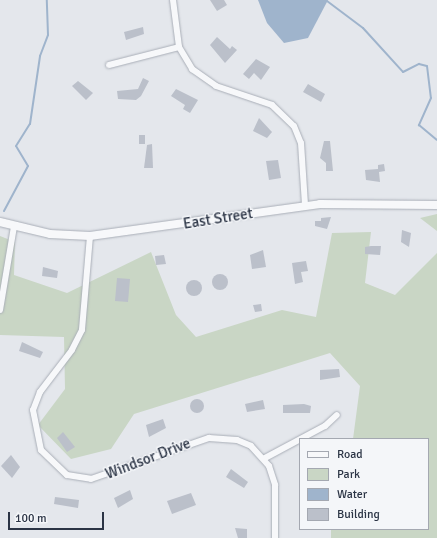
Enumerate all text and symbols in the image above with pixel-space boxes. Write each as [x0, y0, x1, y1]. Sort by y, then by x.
street label: East Street [182, 205, 254, 233]
street label: Windsor Drive [103, 435, 193, 483]
legend [299, 438, 429, 530]
text: Road [337, 447, 363, 462]
text: Park [337, 467, 360, 482]
text: Water [337, 487, 367, 502]
scale bar [10, 504, 106, 530]
text: Building [337, 507, 380, 522]
text: 100 m [15, 511, 47, 526]

